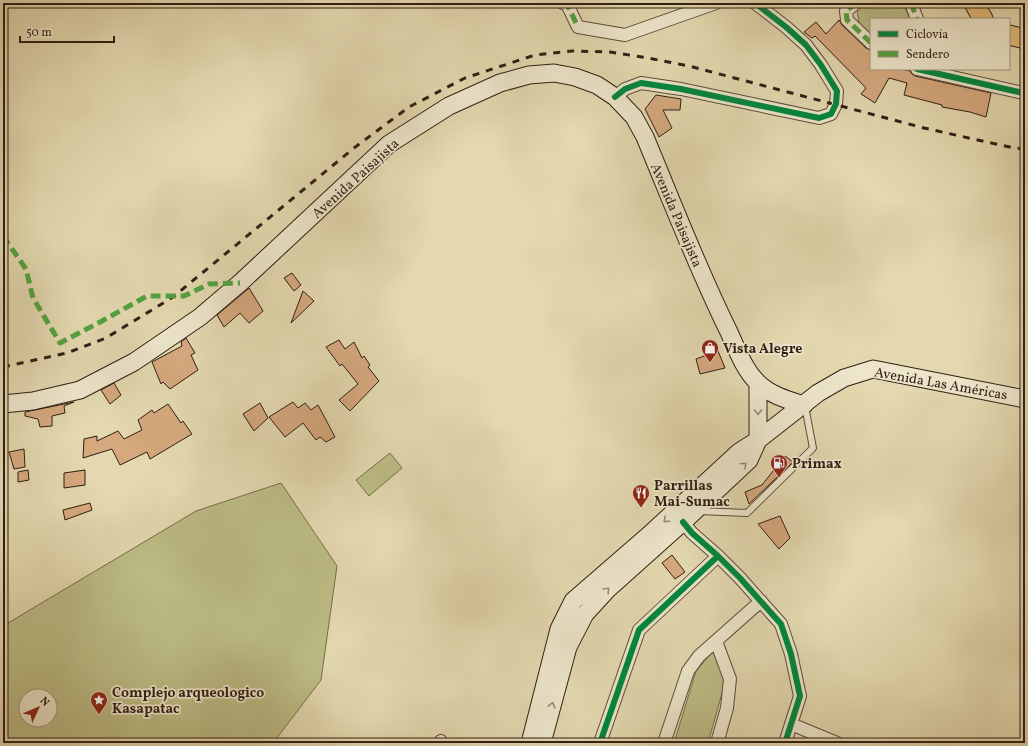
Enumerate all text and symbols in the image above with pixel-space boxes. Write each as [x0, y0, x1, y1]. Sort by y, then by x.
scale bar [20, 18, 114, 44]
legend [870, 18, 1010, 70]
text: 50 m [26, 25, 52, 41]
text: Ciclovía [906, 27, 948, 43]
text: Sendero [906, 47, 949, 63]
street label: Avenida Paisajista [308, 135, 404, 223]
street label: Avenida Paisajista [645, 161, 706, 271]
shop icon: Vista Alegre [700, 338, 720, 363]
place label: Vista Alegre [723, 340, 802, 359]
street label: Avenida Las Américas [873, 363, 1009, 406]
one-way arrow [754, 409, 763, 415]
fuel station icon: Primax [769, 453, 789, 478]
place label: Primax [792, 455, 842, 474]
one-way arrow [739, 462, 747, 469]
place label: Parrillas Mai-Sumac [654, 477, 730, 512]
restaurant icon: Parrillas Mai-Sumac [631, 483, 651, 508]
one-way arrow [663, 516, 671, 523]
one-way arrow [602, 588, 610, 595]
place label: Complejo arqueologico Kasapatac [112, 684, 264, 719]
north arrow [18, 688, 58, 728]
place icon: Complejo arqueologico Kasapatac [89, 690, 109, 715]
text: N [36, 694, 52, 710]
one-way arrow [547, 702, 556, 709]

